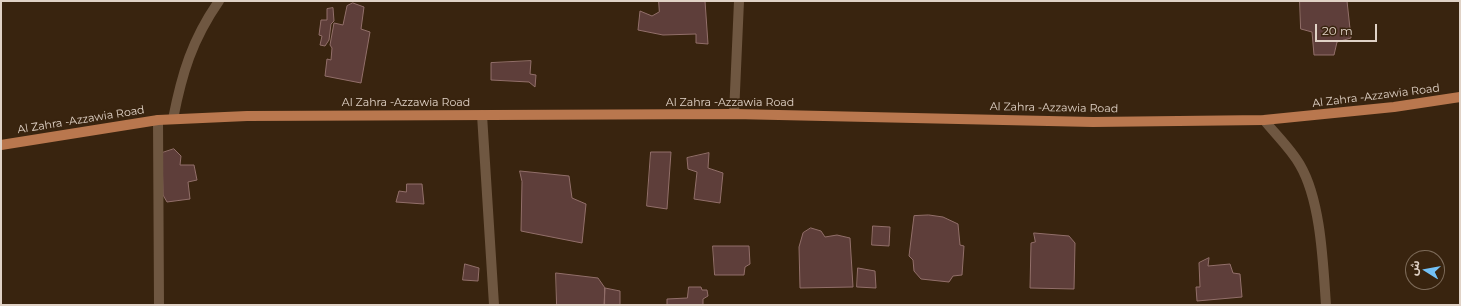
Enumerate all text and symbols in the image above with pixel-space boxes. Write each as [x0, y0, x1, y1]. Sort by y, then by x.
scale bar [1317, 16, 1379, 42]
text: 20 m [1322, 23, 1353, 38]
street label: Al Zahra -Azzawia Road [1311, 82, 1441, 110]
street label: Al Zahra -Azzawia Road [342, 96, 470, 110]
street label: Al Zahra -Azzawia Road [666, 96, 794, 110]
street label: Al Zahra -Azzawia Road [990, 100, 1118, 116]
street label: Al Zahra -Azzawia Road [17, 103, 145, 137]
north arrow [1405, 250, 1445, 290]
text: ش [1406, 259, 1423, 277]

